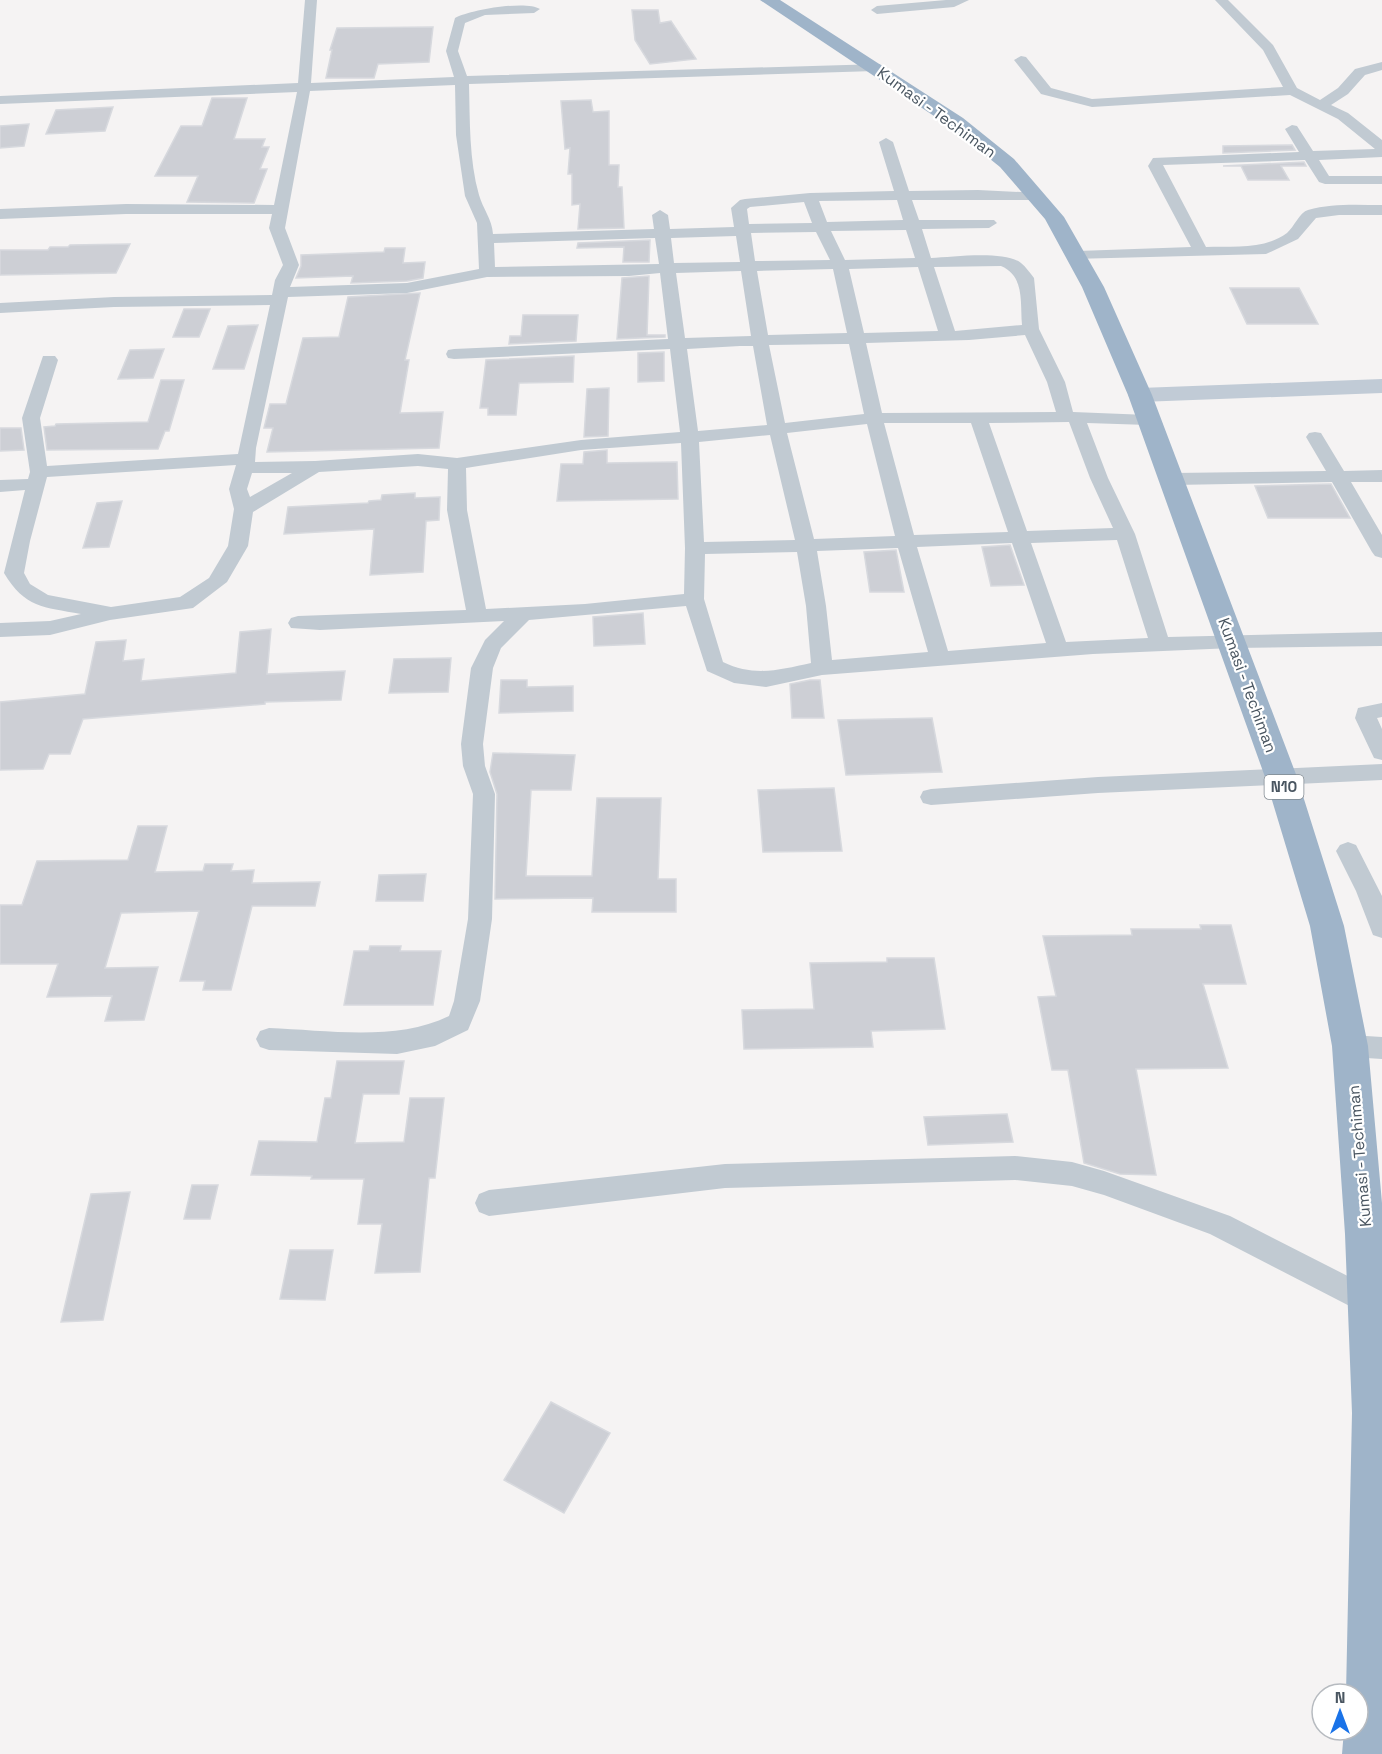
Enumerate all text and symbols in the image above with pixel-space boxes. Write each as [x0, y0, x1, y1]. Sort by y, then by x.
street label: Kumasi - Techiman [873, 62, 1000, 163]
street label: Kumasi - Techiman [1213, 615, 1282, 756]
road number: N10 [1264, 775, 1304, 799]
street label: Kumasi - Techiman [1343, 1084, 1376, 1228]
north arrow [1310, 1682, 1370, 1742]
text: N [1335, 1687, 1345, 1708]

